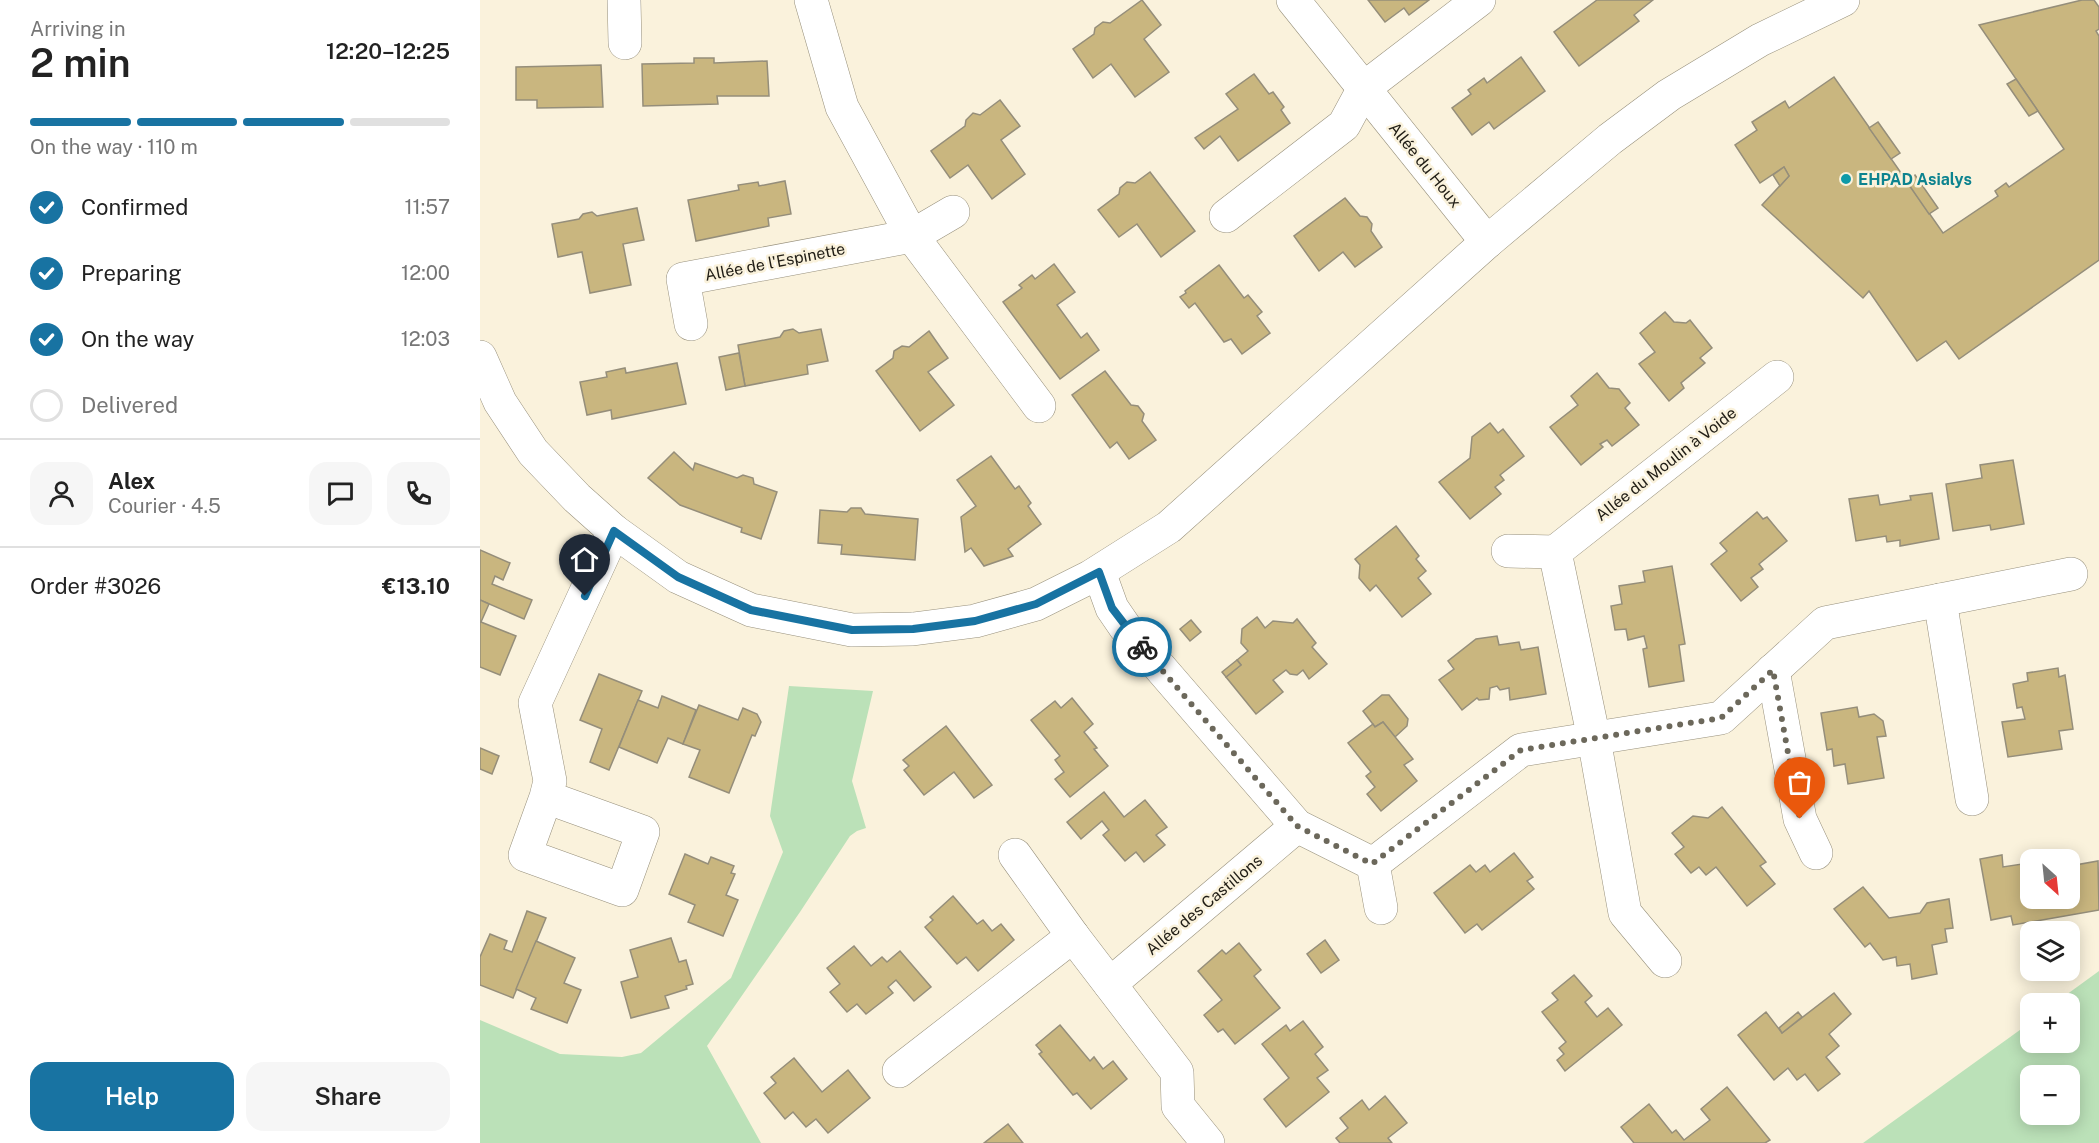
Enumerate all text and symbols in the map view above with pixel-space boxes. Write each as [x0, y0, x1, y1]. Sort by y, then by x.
text: Arriving in [30, 17, 125, 41]
text: 12:20–12:25 [326, 38, 450, 64]
text: 2 min [30, 40, 131, 86]
street label: Allée du Houx [1385, 118, 1465, 212]
text: On the way · 110 m [30, 135, 198, 159]
place label: EHPAD Asialys [1858, 170, 1972, 189]
marker: EHPAD Asialys [1839, 172, 1853, 186]
icon: check [30, 191, 63, 224]
text: Confirmed [81, 194, 188, 220]
text: 11:57 [404, 195, 450, 219]
street label: Allée de l'Espinette [703, 239, 847, 285]
icon: check [30, 257, 63, 290]
text: Preparing [81, 260, 182, 286]
text: 12:00 [401, 261, 450, 285]
icon: check [30, 323, 63, 356]
text: On the way [81, 326, 194, 352]
text: 12:03 [401, 327, 450, 351]
text: Delivered [81, 392, 178, 418]
street label: Allée du Moulin à Voide [1592, 403, 1740, 525]
button: person [30, 462, 93, 525]
button: chat [309, 462, 372, 525]
button: phone [387, 462, 450, 525]
text: Alex [108, 468, 155, 494]
text: Courier · 4.5 [108, 494, 221, 518]
pin [559, 534, 610, 596]
icon: home [568, 543, 601, 576]
text: Order #3026 [30, 573, 161, 599]
text: €13.10 [382, 573, 450, 599]
courier [1112, 617, 1172, 677]
icon: bike [1126, 631, 1159, 664]
pin [1774, 757, 1825, 819]
icon: bag [1783, 766, 1816, 799]
north arrow [2020, 849, 2080, 909]
map controls [2020, 849, 2080, 1125]
street label: Allée des Castillons [1142, 851, 1266, 959]
button: layers [2020, 921, 2080, 981]
button: + [2020, 993, 2080, 1053]
button: Help [30, 1062, 234, 1131]
button: Share [246, 1062, 450, 1131]
button: − [2020, 1065, 2080, 1125]

